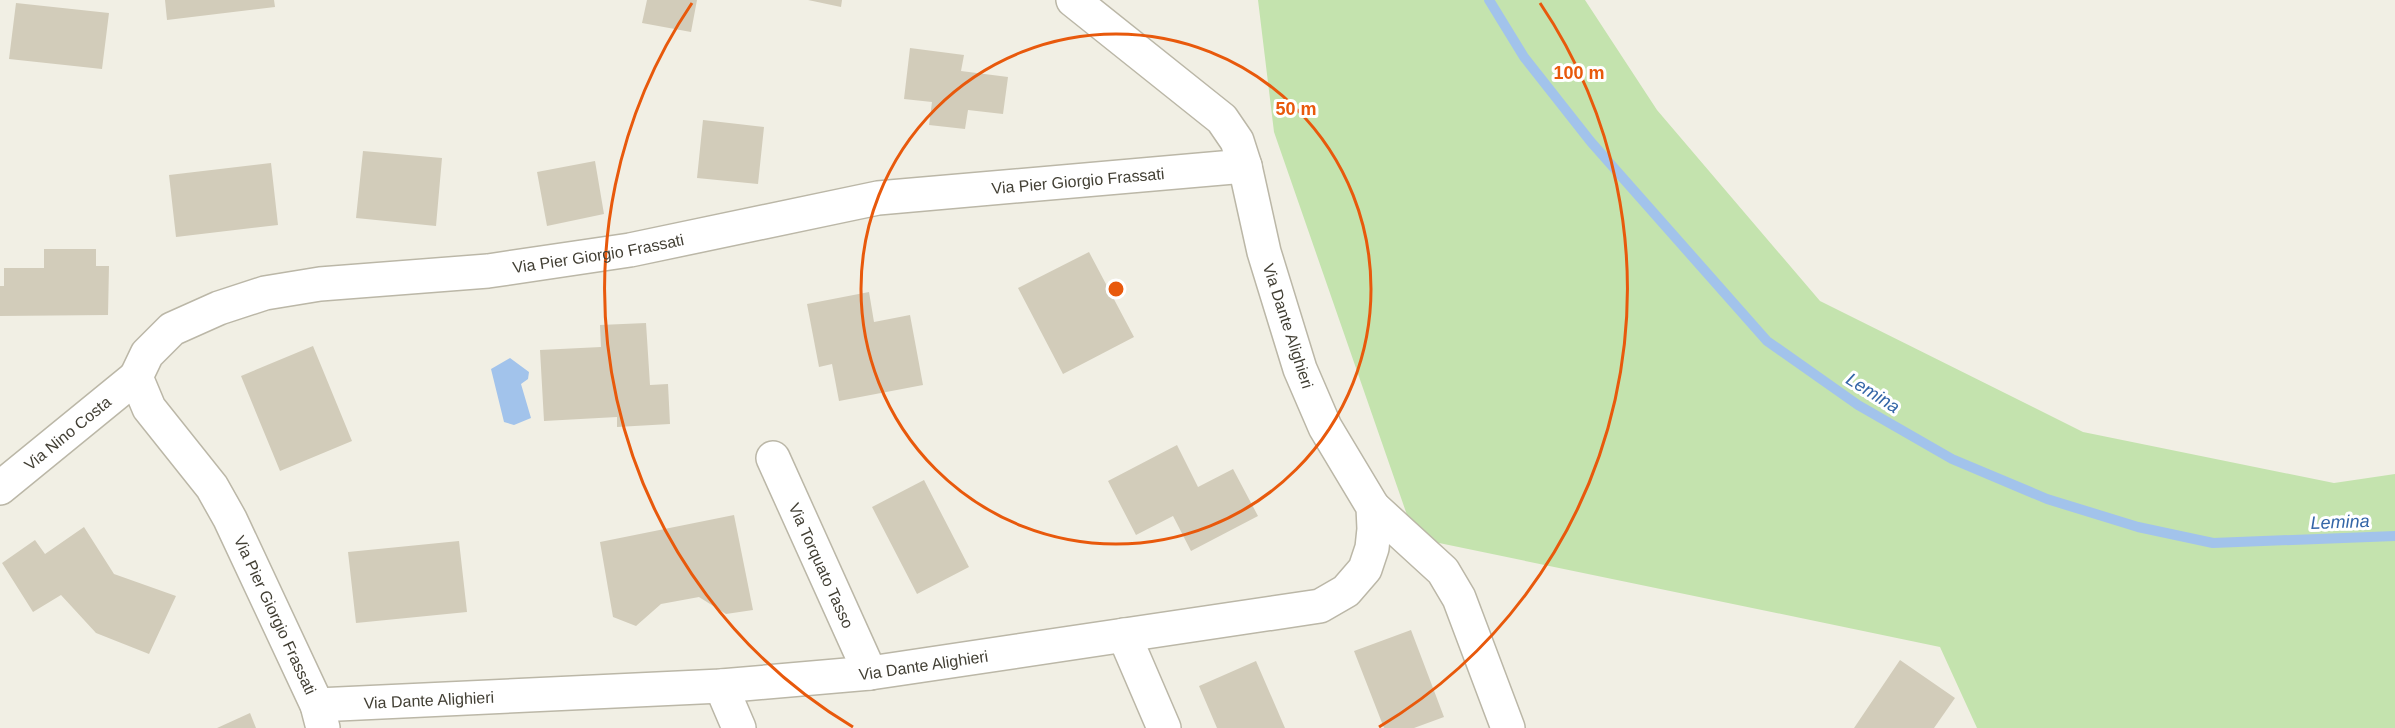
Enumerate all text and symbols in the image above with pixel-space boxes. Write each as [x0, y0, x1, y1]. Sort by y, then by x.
text: 100 m [1553, 63, 1605, 83]
text: 50 m [1275, 99, 1317, 119]
street label: Via Pier Giorgio Frassati [991, 165, 1165, 197]
street label: Via Pier Giorgio Frassati [511, 230, 685, 276]
street label: Via Dante Alighieri [1260, 261, 1316, 391]
centre of rings [1106, 279, 1126, 299]
water label: Lemina [1843, 369, 1903, 417]
street label: Via Nino Costa [21, 393, 114, 473]
street label: Via Torquato Tasso [786, 500, 857, 631]
water label: Lemina [2310, 511, 2370, 533]
street label: Via Pier Giorgio Frassati [231, 533, 319, 697]
street label: Via Dante Alighieri [858, 647, 989, 682]
street label: Via Dante Alighieri [363, 688, 494, 711]

